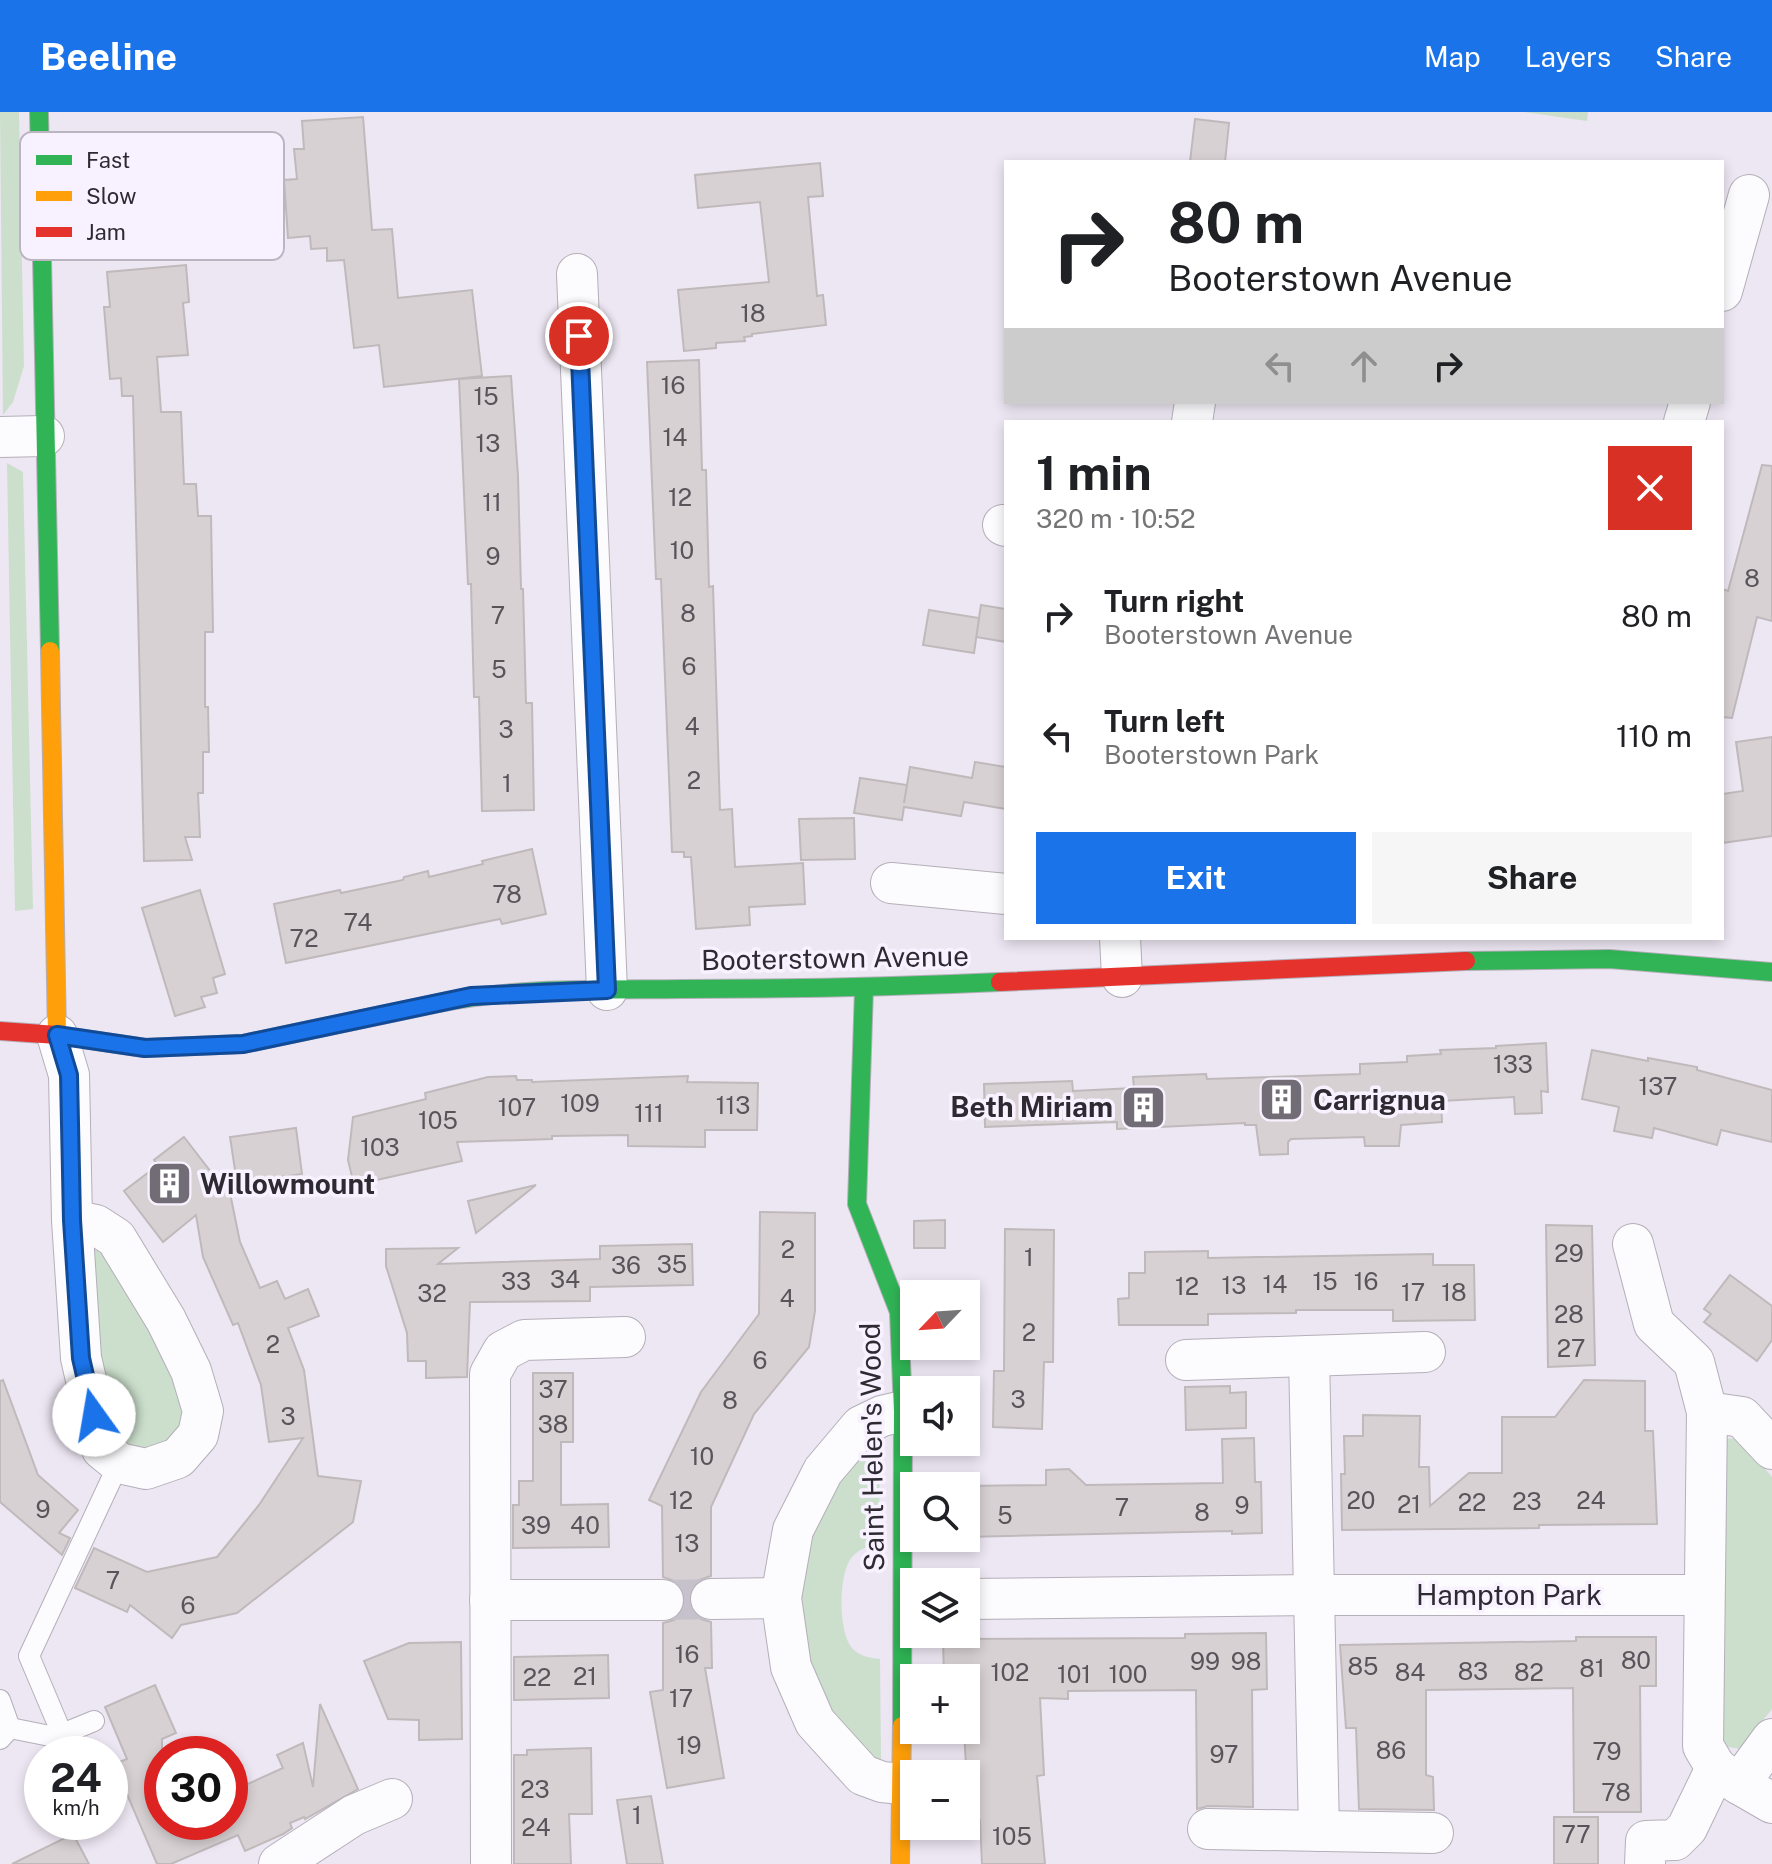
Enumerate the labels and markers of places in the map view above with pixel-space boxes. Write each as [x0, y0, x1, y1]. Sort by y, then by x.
pin [545, 302, 613, 370]
building icon: Carrignua [1258, 1076, 1306, 1124]
building icon: Beth Miriam [1120, 1083, 1168, 1131]
place label: Carrignua [1313, 1083, 1446, 1116]
place label: Beth Miriam [950, 1090, 1113, 1123]
building icon: Willowmount [145, 1160, 193, 1208]
place label: Willowmount [200, 1167, 375, 1200]

